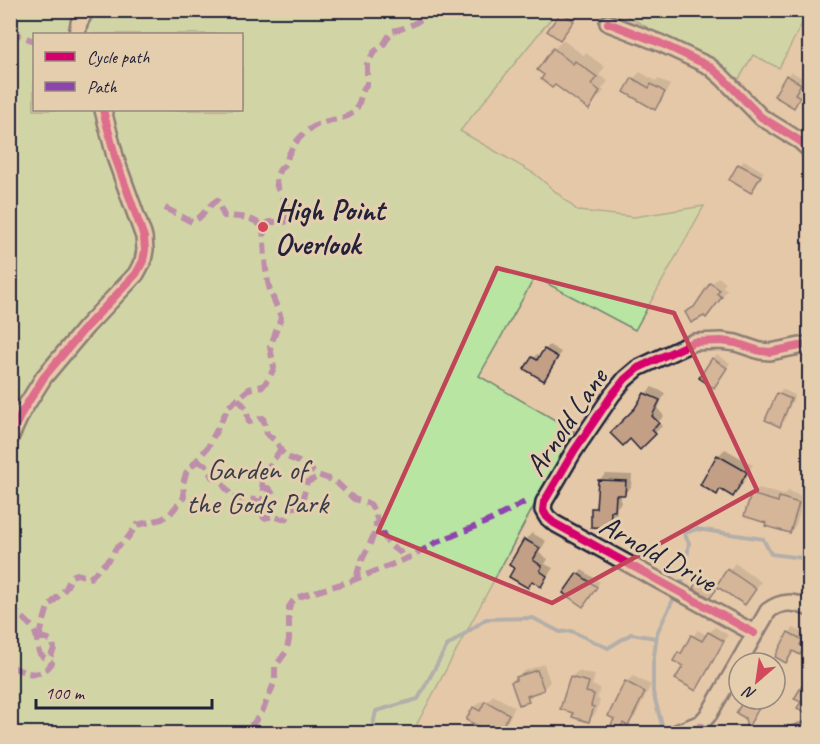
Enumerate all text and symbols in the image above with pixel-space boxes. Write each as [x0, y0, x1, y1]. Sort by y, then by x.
legend [33, 33, 243, 111]
text: Cycle path [87, 46, 150, 68]
text: Path [87, 76, 117, 98]
place label: High Point Overlook [275, 191, 388, 263]
marker: High Point Overlook [256, 220, 270, 234]
street label: Arnold Lane [516, 359, 617, 483]
park label: Garden of the Gods Park [186, 450, 330, 522]
street label: Arnold Drive [593, 506, 725, 602]
north arrow [727, 651, 787, 711]
scale bar [36, 672, 212, 710]
text: N [738, 681, 759, 704]
text: 100 m [45, 682, 86, 704]

